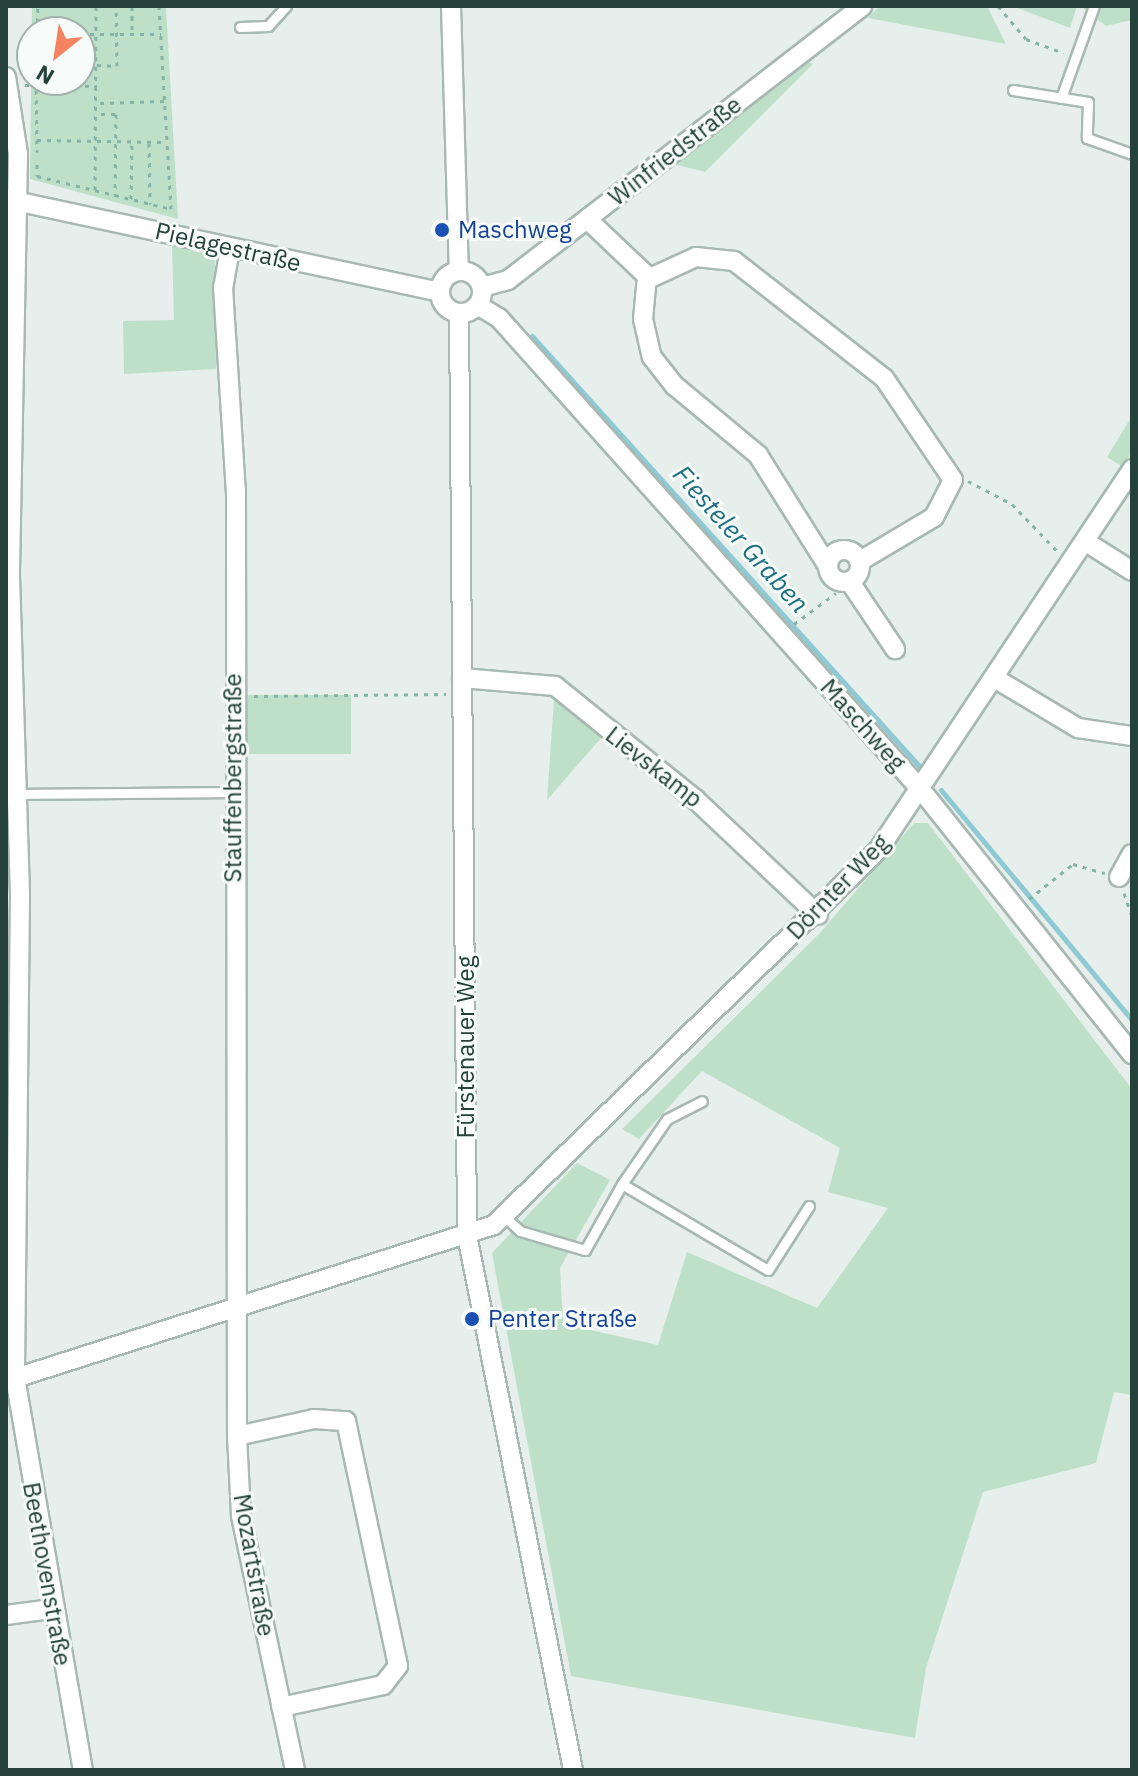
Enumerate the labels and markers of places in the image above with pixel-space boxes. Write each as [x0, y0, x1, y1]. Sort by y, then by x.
place label: Maschweg [458, 216, 572, 244]
marker: Maschweg [433, 221, 451, 239]
place label: Penter Straße [488, 1305, 637, 1333]
marker: Penter Straße [463, 1310, 481, 1328]

